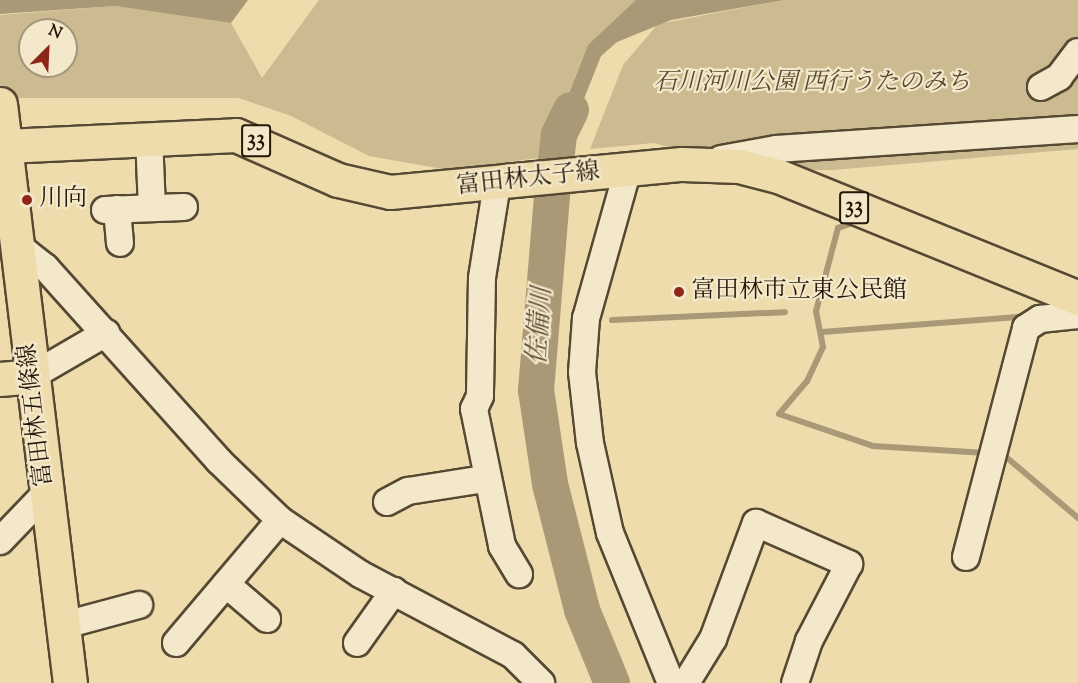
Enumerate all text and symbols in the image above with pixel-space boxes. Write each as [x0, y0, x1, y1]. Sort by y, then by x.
north arrow [18, 18, 78, 78]
text: N [44, 20, 65, 46]
park label: 石川河川公園 西行うたのみち [653, 70, 971, 98]
road number: 33 [241, 122, 271, 160]
street label: 富田林太子線 [455, 158, 601, 202]
place label: 川向 [39, 186, 87, 214]
road number: 33 [839, 189, 869, 227]
marker: 川向 [20, 193, 34, 207]
place label: 富田林市立東公民館 [691, 278, 907, 306]
marker: 富田林市立東公民館 [672, 285, 686, 299]
water label: 佐備川 [523, 286, 559, 366]
street label: 富田林五條線 [14, 342, 60, 488]

